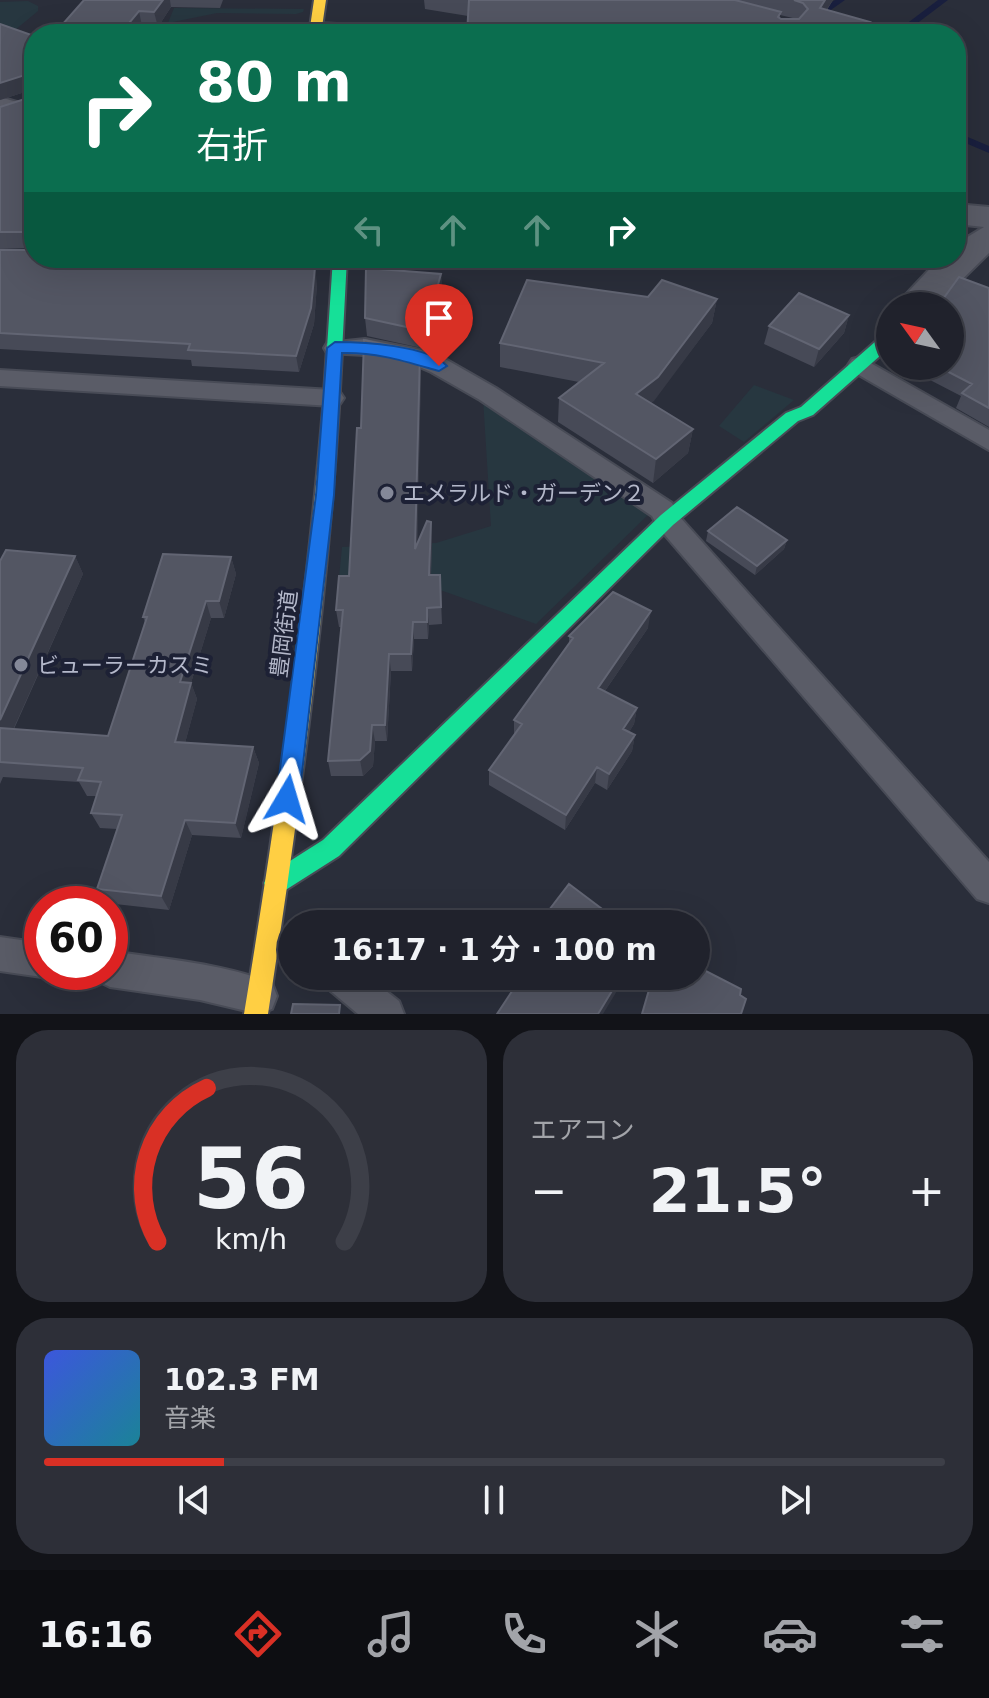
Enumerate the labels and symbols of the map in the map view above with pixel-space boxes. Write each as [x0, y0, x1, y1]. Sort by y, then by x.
pin [405, 284, 473, 366]
north arrow [876, 292, 964, 380]
place label: エメラルド・ガーデン２ [403, 481, 645, 506]
marker: エメラルド・ガーデン２ [378, 484, 396, 502]
street label: 豊岡街道 [266, 589, 302, 679]
place label: ビューラーカスミ [37, 653, 213, 678]
marker: ビューラーカスミ [12, 656, 30, 674]
position arrow [245, 757, 329, 841]
speed limit sign: 60 [24, 886, 128, 990]

